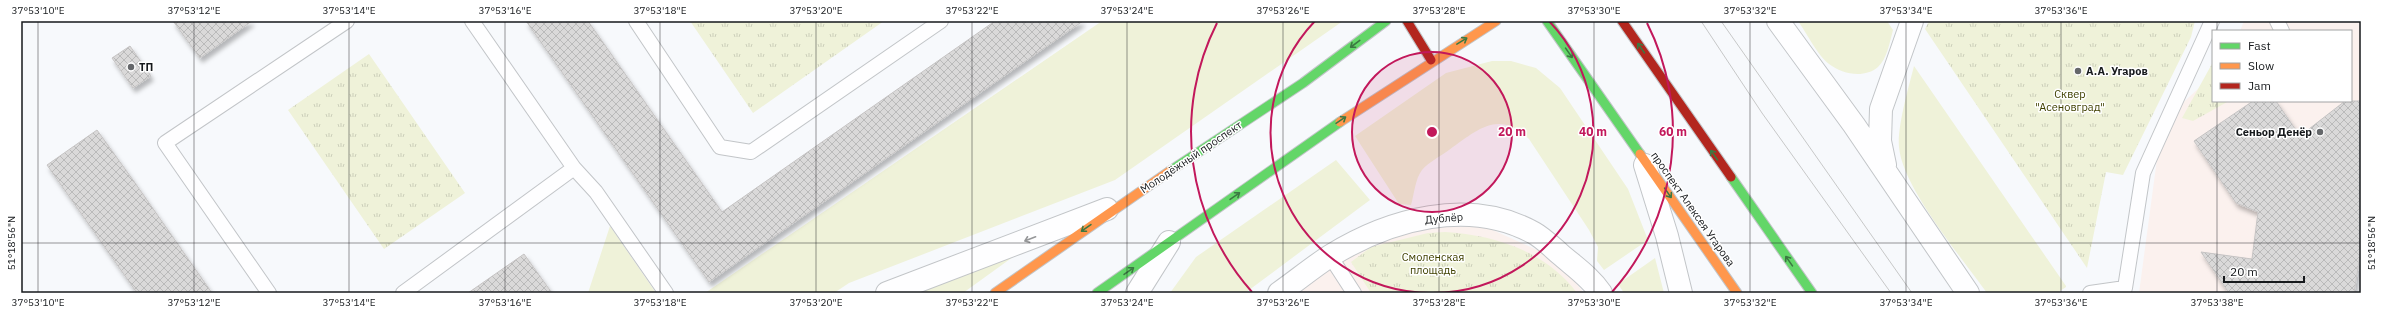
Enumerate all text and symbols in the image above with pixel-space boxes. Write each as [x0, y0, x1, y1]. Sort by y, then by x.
text: 37°53'10"E [11, 4, 65, 17]
text: 37°53'12"E [167, 4, 221, 17]
text: 37°53'14"E [322, 4, 376, 17]
text: 37°53'16"E [478, 4, 532, 17]
text: 37°53'18"E [633, 4, 687, 17]
text: 37°53'20"E [789, 4, 843, 17]
text: 37°53'22"E [945, 4, 999, 17]
text: 37°53'24"E [1100, 4, 1154, 17]
text: 37°53'26"E [1256, 4, 1310, 17]
text: 37°53'28"E [1412, 4, 1466, 17]
text: 37°53'30"E [1567, 4, 1621, 17]
text: 37°53'32"E [1723, 4, 1777, 17]
text: 37°53'34"E [1879, 4, 1933, 17]
text: 37°53'36"E [2034, 4, 2088, 17]
legend [2212, 30, 2352, 102]
one-way arrow [1456, 37, 1468, 45]
text: Fast [2248, 38, 2271, 53]
one-way arrow [1350, 40, 1361, 48]
one-way arrow [1637, 42, 1645, 53]
one-way arrow [1565, 47, 1573, 58]
text: Slow [2248, 58, 2274, 73]
place label: ТП [139, 60, 153, 74]
marker: ТП [126, 62, 136, 72]
place label: А.А. Угаров [2086, 64, 2148, 78]
marker: А.А. Угаров [2073, 66, 2083, 76]
text: Jam [2248, 78, 2271, 93]
park label: Сквер "Асеновград" [2035, 87, 2105, 114]
one-way arrow [1336, 116, 1347, 125]
street label: Молодёжный проспект [1137, 118, 1245, 196]
text: 20 m [1498, 124, 1526, 139]
text: 40 m [1579, 124, 1607, 139]
text: 60 m [1659, 124, 1687, 139]
centre of rings [1425, 125, 1439, 139]
place label: Сеньор Денёр [2236, 125, 2312, 139]
marker: Сеньор Денёр [2315, 127, 2325, 137]
street label: проспект Алексея Угарова [1648, 149, 1738, 269]
one-way arrow [1710, 149, 1718, 160]
one-way arrow [1664, 188, 1672, 199]
one-way arrow [1230, 191, 1241, 200]
street label: Дублёр [1424, 209, 1464, 227]
text: 51°18'56"N [5, 216, 18, 270]
text: 51°18'56"N [2365, 216, 2378, 270]
one-way arrow [1081, 224, 1092, 232]
one-way arrow [1025, 235, 1037, 243]
park label: Смоленская площадь [1402, 250, 1464, 277]
one-way arrow [1785, 256, 1793, 267]
scale bar [2224, 258, 2304, 284]
text: 20 m [2230, 264, 2258, 279]
one-way arrow [1123, 267, 1134, 275]
text: 37°53'10"E [11, 296, 65, 309]
text: 37°53'12"E [167, 296, 221, 309]
text: 37°53'14"E [322, 296, 376, 309]
text: 37°53'16"E [478, 296, 532, 309]
text: 37°53'18"E [633, 296, 687, 309]
text: 37°53'20"E [789, 296, 843, 309]
text: 37°53'22"E [945, 296, 999, 309]
text: 37°53'24"E [1100, 296, 1154, 309]
text: 37°53'26"E [1256, 296, 1310, 309]
text: 37°53'28"E [1412, 296, 1466, 309]
text: 37°53'30"E [1567, 296, 1621, 309]
text: 37°53'32"E [1723, 296, 1777, 309]
text: 37°53'34"E [1879, 296, 1933, 309]
text: 37°53'36"E [2034, 296, 2088, 309]
text: 37°53'38"E [2190, 296, 2244, 309]

